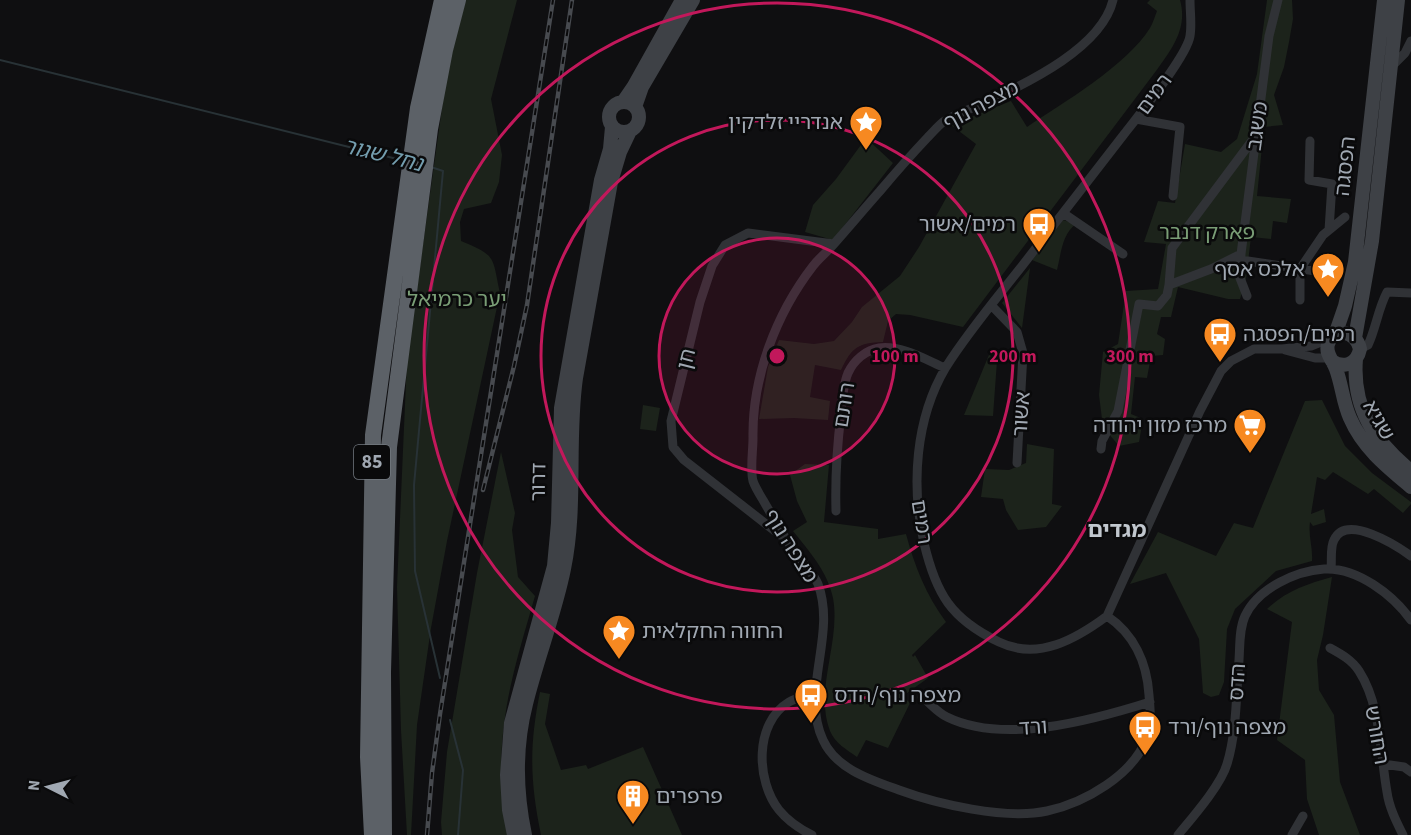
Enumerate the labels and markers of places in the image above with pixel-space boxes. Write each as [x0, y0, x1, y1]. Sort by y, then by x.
place icon: אנדריי זלדקין [848, 104, 884, 151]
place label: אנדריי זלדקין [728, 107, 843, 137]
bus stop icon: רמים/אשור [1021, 206, 1057, 253]
place label: רמים/אשור [919, 209, 1016, 239]
place icon: אלכס אסף [1310, 251, 1346, 298]
place label: אלכס אסף [1214, 254, 1305, 284]
bus stop icon: רמים/הפסגה [1202, 316, 1238, 363]
place label: רמים/הפסגה [1243, 319, 1355, 349]
centre of rings [767, 346, 787, 366]
supermarket icon: מרכז מזון יהודה [1232, 407, 1268, 454]
place label: מרכז מזון יהודה [1093, 410, 1227, 440]
place icon: החווה החקלאית [601, 613, 637, 660]
place label: החווה החקלאית [642, 616, 783, 646]
bus stop icon: מצפה נוף/הדס [793, 677, 829, 724]
place label: מצפה נוף/הדס [834, 680, 961, 710]
bus stop icon: מצפה נוף/ורד [1127, 709, 1163, 756]
place label: מצפה נוף/ורד [1168, 712, 1286, 742]
building icon: פרפרים [615, 778, 651, 825]
place label: פרפרים [656, 781, 723, 811]

